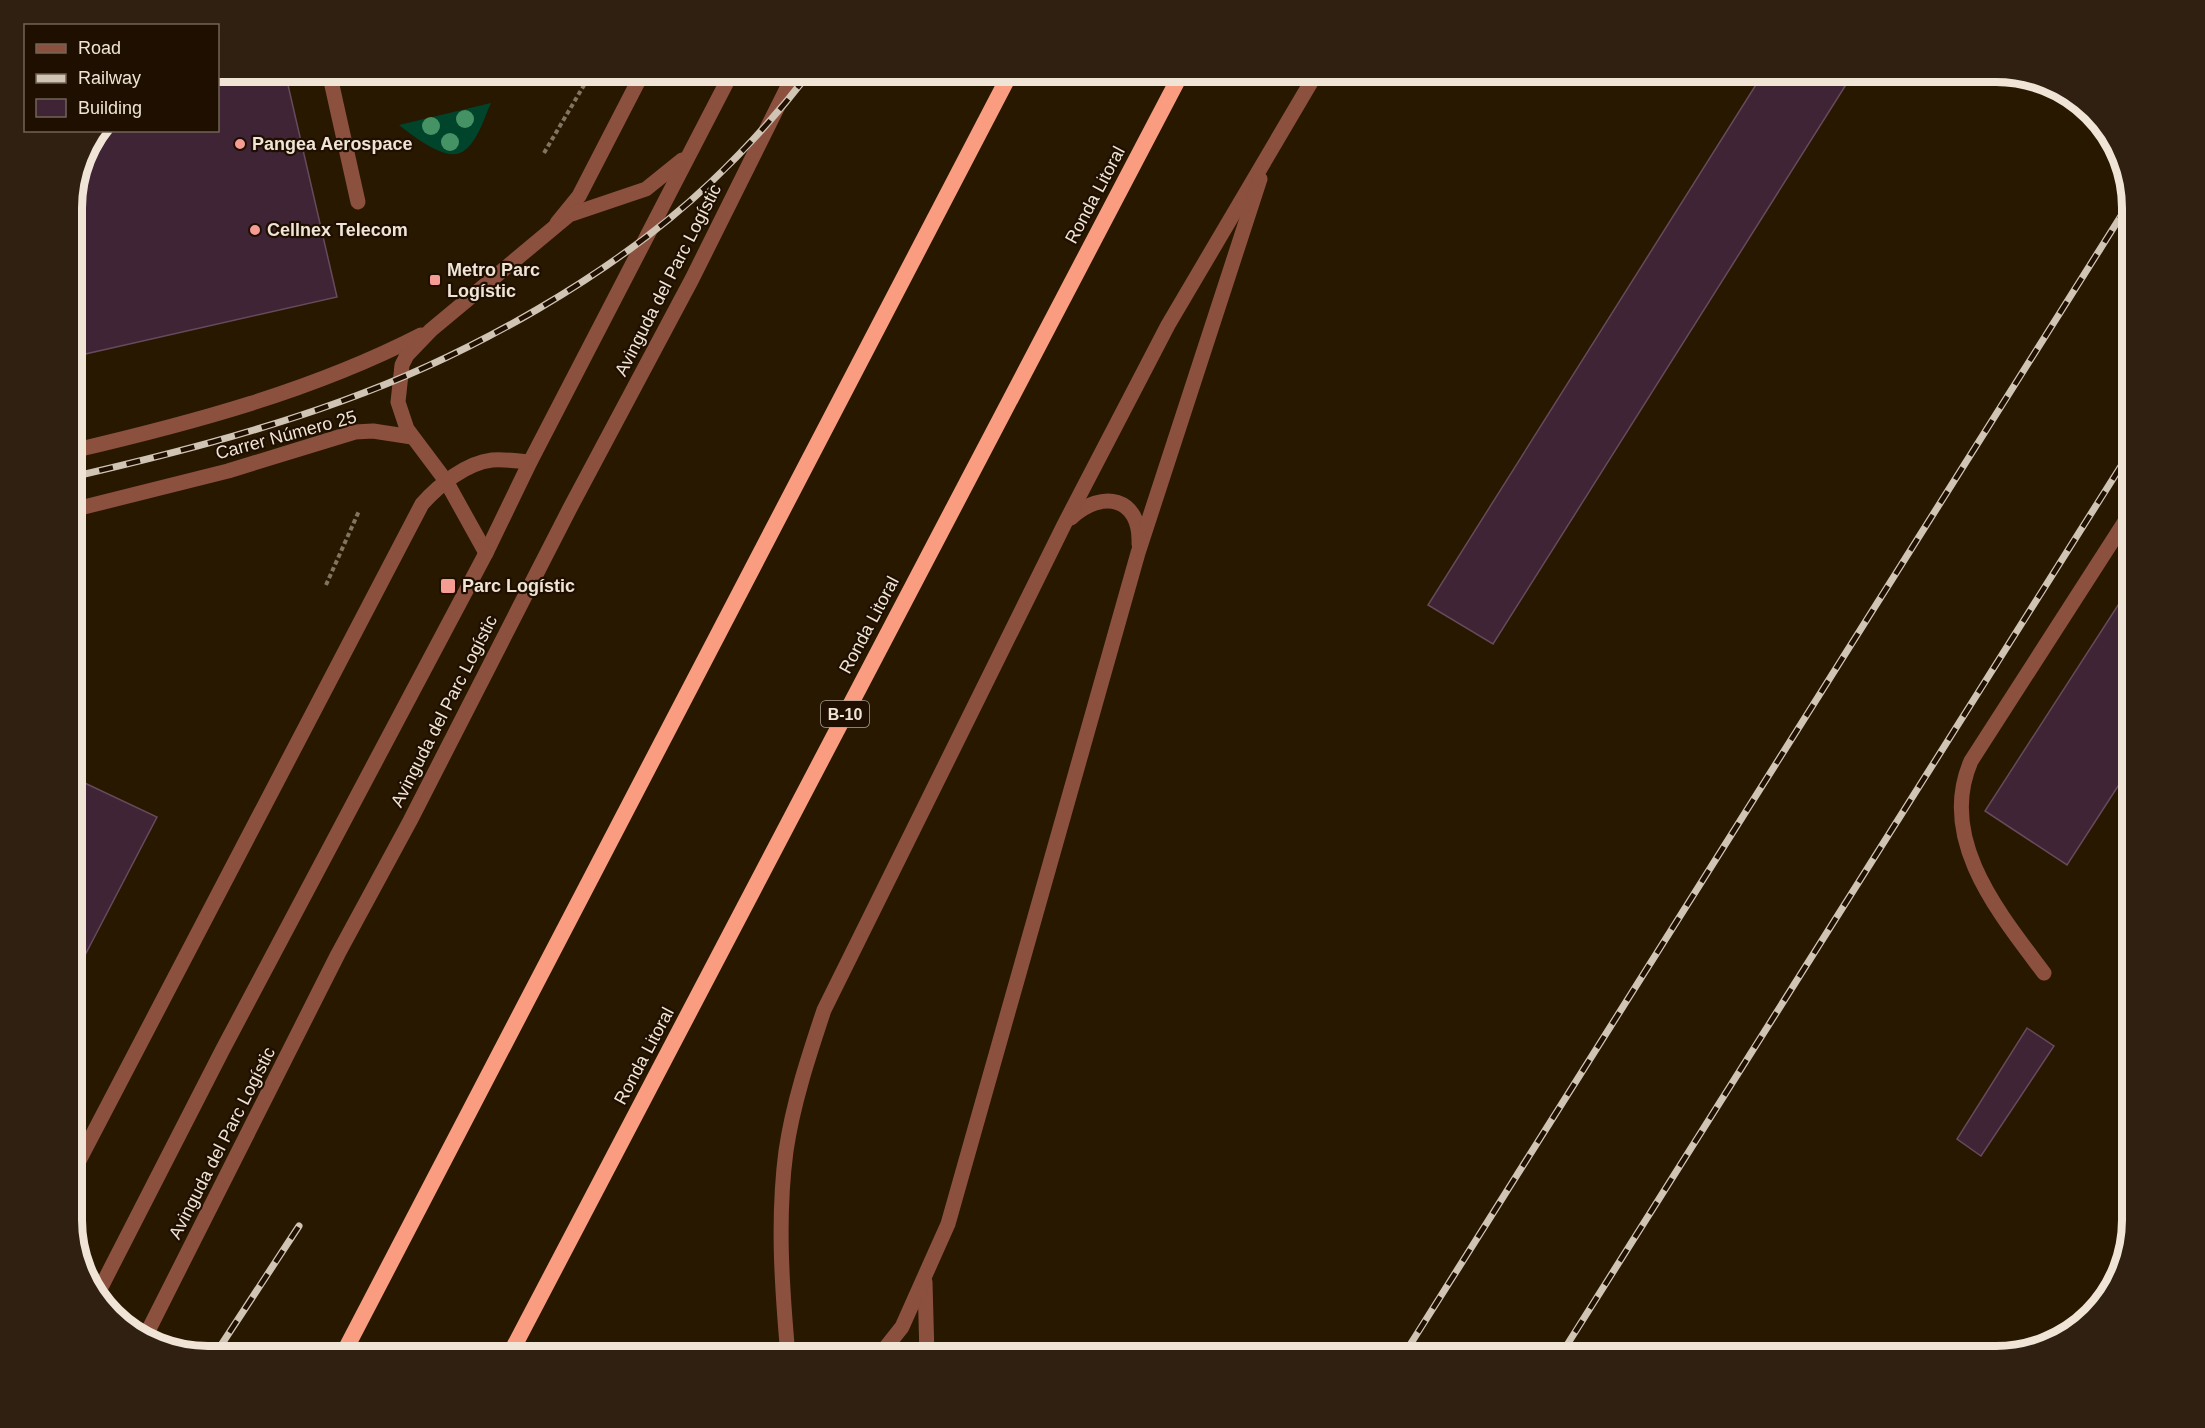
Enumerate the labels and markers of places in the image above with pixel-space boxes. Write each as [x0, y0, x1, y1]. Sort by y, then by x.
place label: Pangea Aerospace [252, 134, 412, 154]
marker: Pangea Aerospace [233, 137, 247, 151]
place label: Cellnex Telecom [267, 220, 408, 240]
marker: Cellnex Telecom [248, 223, 262, 237]
place label: Metro Parc Logístic [447, 260, 540, 301]
marker: Metro Parc Logístic [428, 273, 442, 287]
place label: Parc Logístic [462, 576, 575, 596]
marker: Parc Logístic [439, 577, 457, 595]

